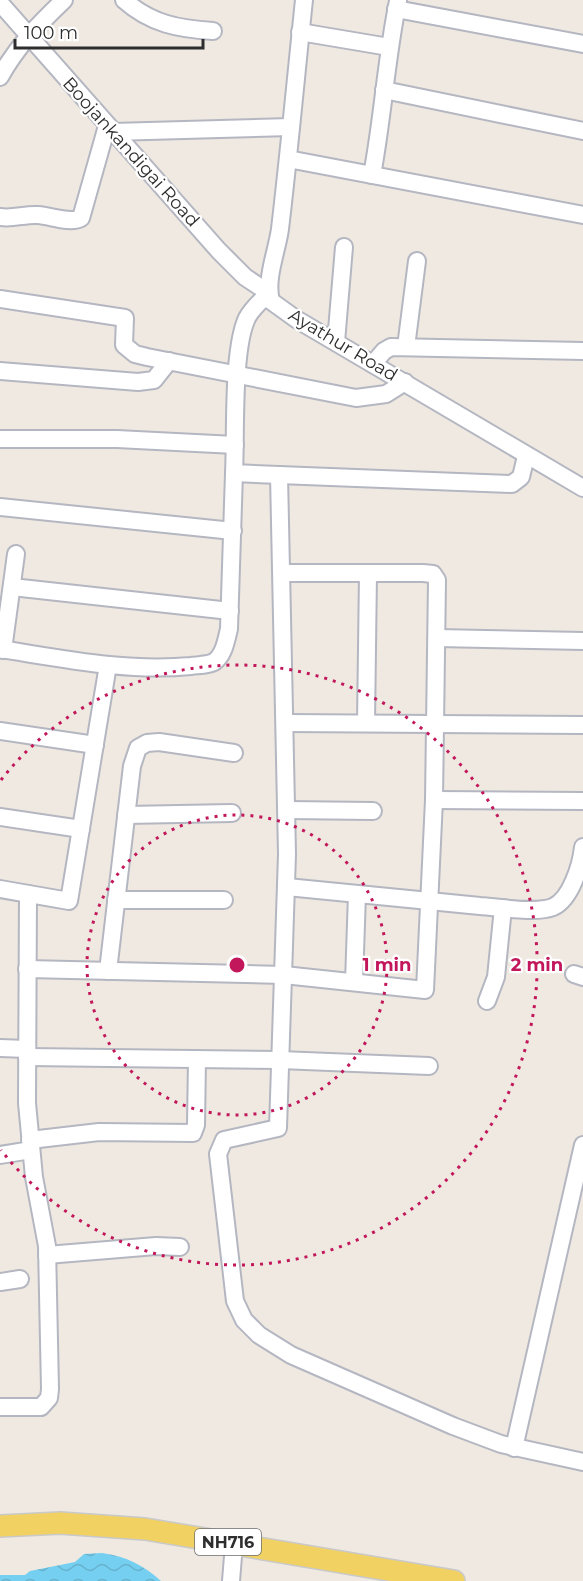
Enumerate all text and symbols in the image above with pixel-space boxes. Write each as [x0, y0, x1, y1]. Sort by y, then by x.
scale bar [15, 12, 202, 50]
text: 100 m [24, 22, 78, 44]
street label: Boojankandigai Road [58, 73, 204, 231]
street label: Ayathur Road [285, 304, 401, 386]
text: 1 min [363, 954, 411, 976]
text: 2 min [511, 954, 563, 976]
centre of rings [227, 955, 247, 975]
road number: NH716 [195, 1529, 261, 1555]

